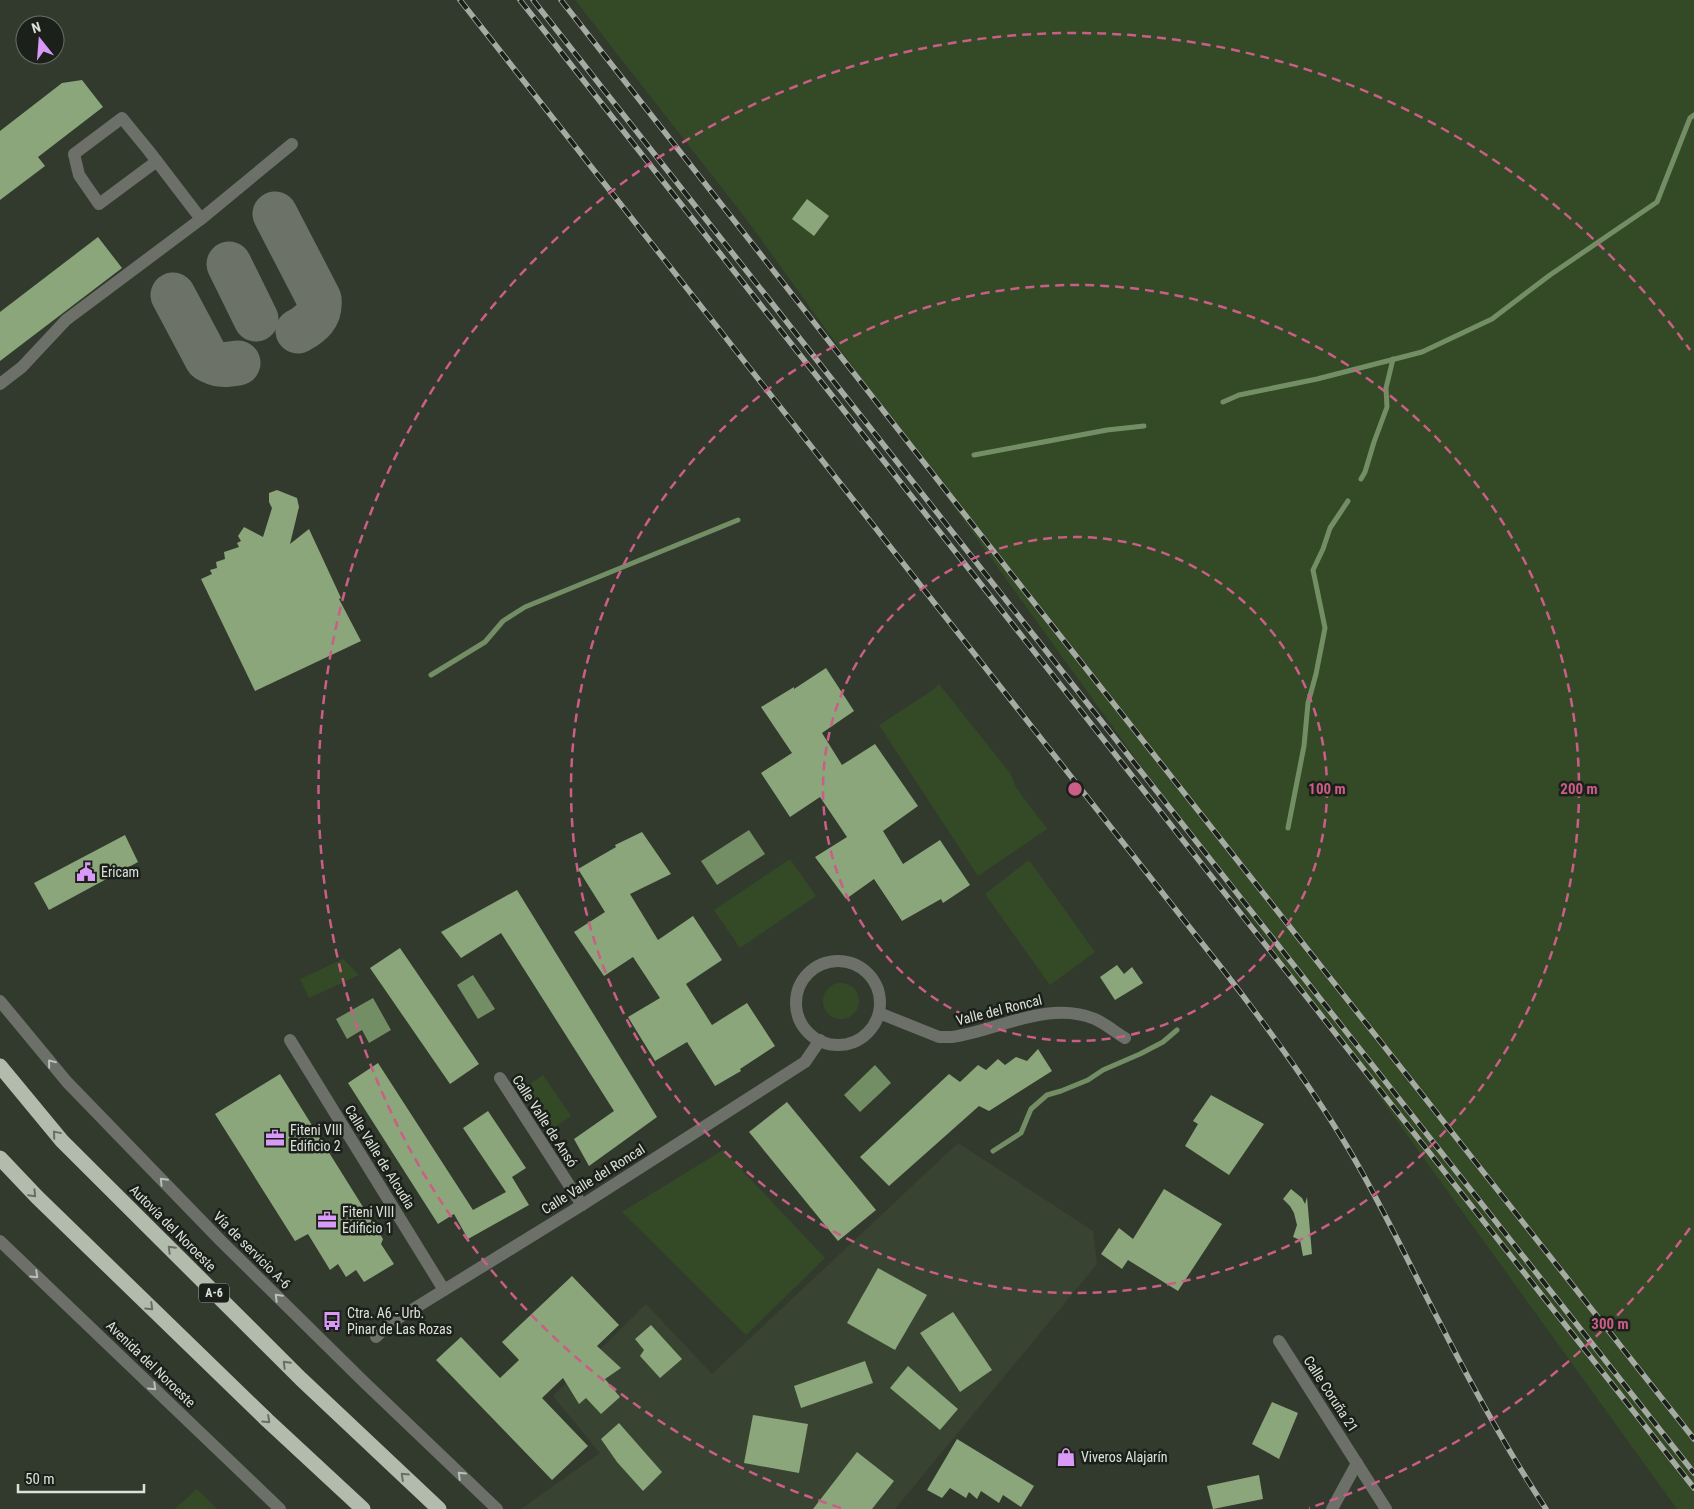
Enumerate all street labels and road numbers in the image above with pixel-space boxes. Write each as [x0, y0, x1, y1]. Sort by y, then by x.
street label: Valle del Roncal [954, 992, 1044, 1028]
street label: Calle Valle de Ansó [509, 1072, 581, 1170]
street label: Calle Valle de Alcudia [342, 1102, 418, 1212]
street label: Calle Valle del Roncal [538, 1141, 648, 1217]
street label: Autovía del Noroeste [127, 1182, 220, 1275]
street label: Vía de servicio A-6 [210, 1208, 294, 1292]
road number: A-6 [199, 1284, 229, 1302]
street label: Avenida del Noroeste [103, 1317, 199, 1411]
street label: Calle Coruña 21 [1300, 1353, 1362, 1435]

